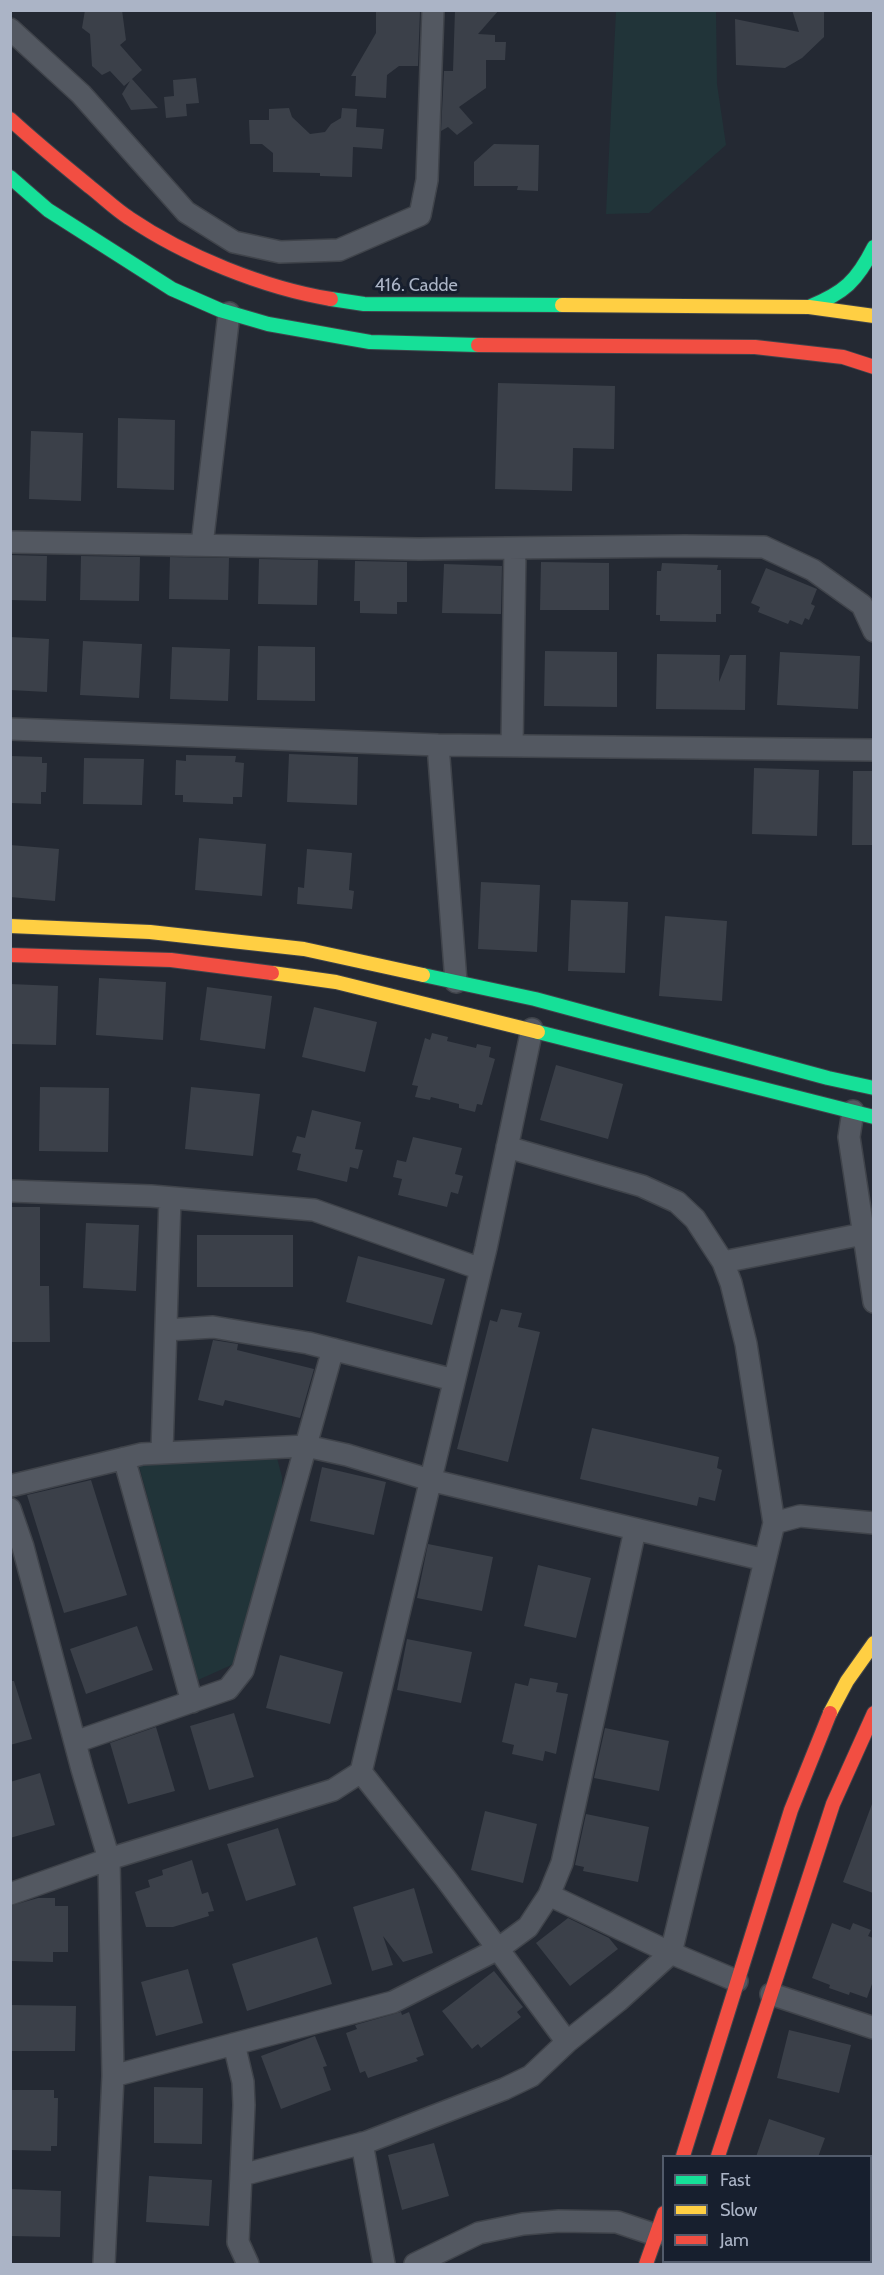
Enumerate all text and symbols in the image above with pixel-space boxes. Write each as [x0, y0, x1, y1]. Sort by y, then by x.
street label: 416. Cadde [374, 275, 458, 297]
legend [662, 2155, 872, 2263]
text: Fast [720, 2169, 751, 2191]
text: Slow [720, 2199, 757, 2221]
text: Jam [720, 2229, 749, 2251]

